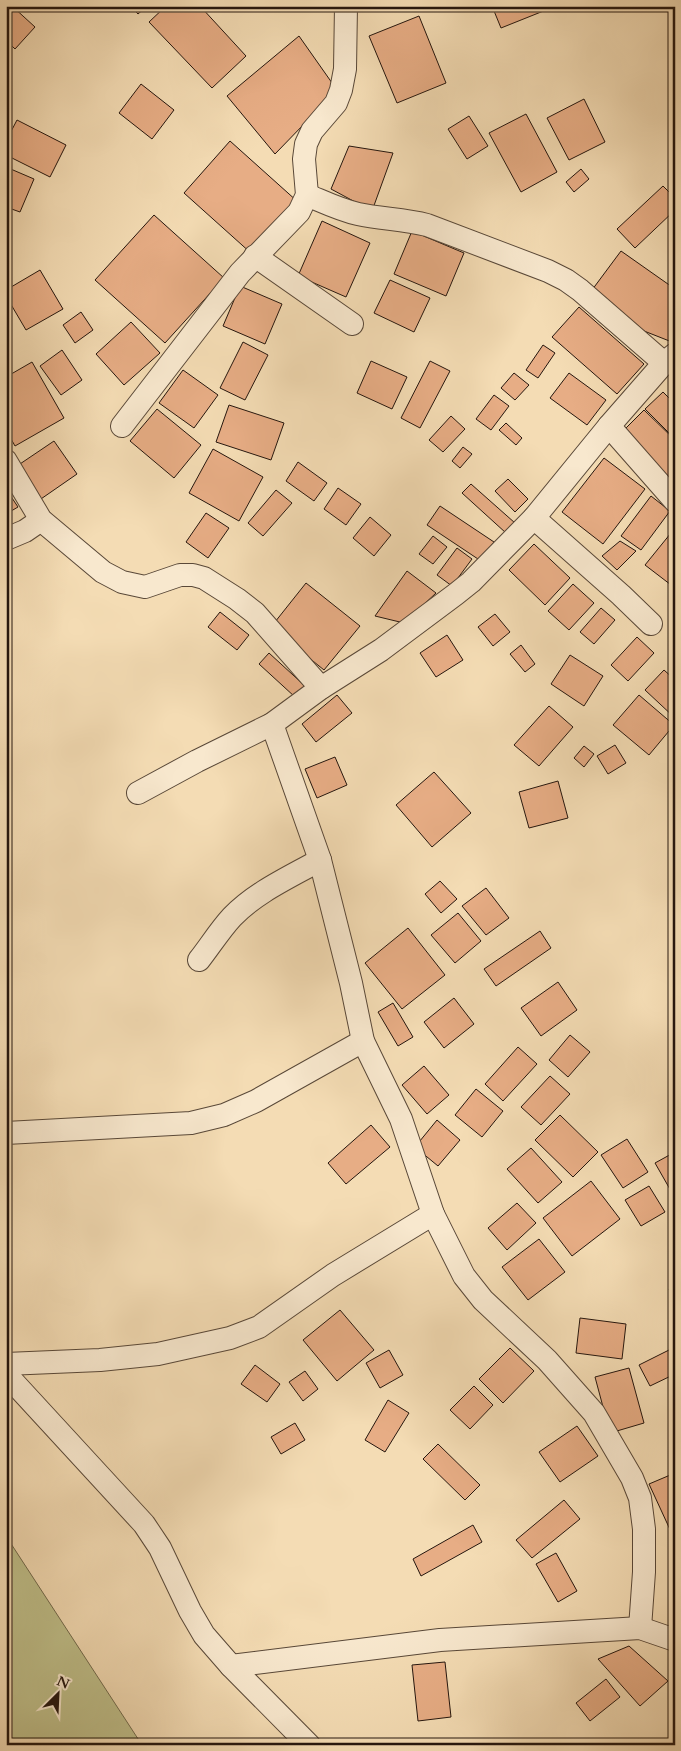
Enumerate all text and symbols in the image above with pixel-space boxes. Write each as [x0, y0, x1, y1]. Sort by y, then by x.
north arrow [32, 1668, 82, 1718]
text: N [54, 1671, 73, 1694]

